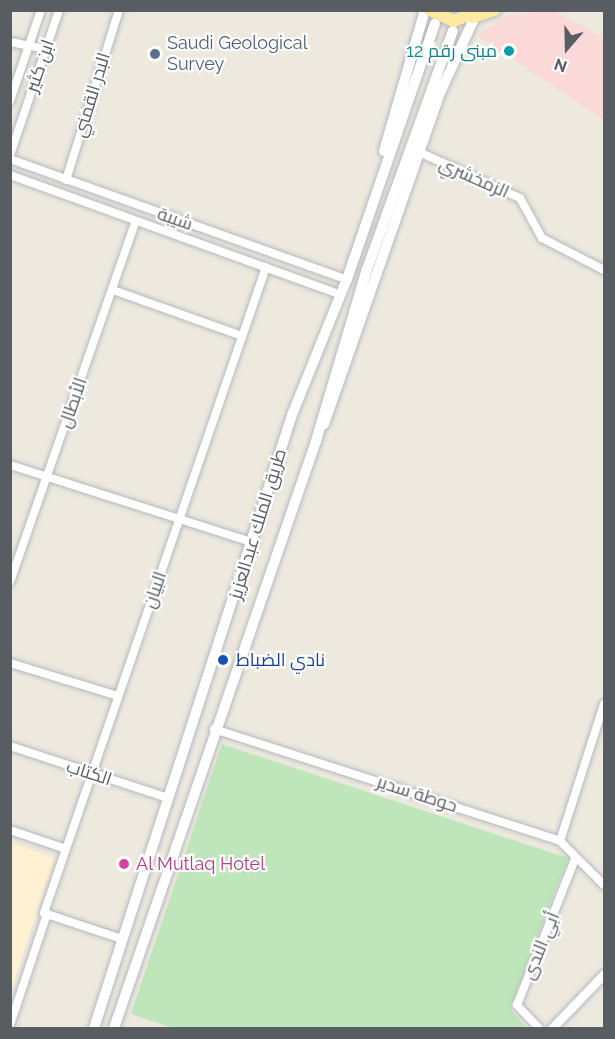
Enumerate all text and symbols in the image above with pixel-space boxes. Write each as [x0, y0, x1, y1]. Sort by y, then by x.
north arrow [537, 18, 597, 78]
place label: Saudi Geological Survey [167, 33, 308, 76]
street label: ابن كثير [21, 37, 59, 95]
place label: مبنى رقم 12 [406, 40, 497, 62]
marker: مبنى رقم 12 [502, 44, 516, 58]
marker: Saudi Geological Survey [148, 47, 162, 61]
street label: البدر القمني [69, 50, 115, 140]
text: N [552, 54, 570, 76]
street label: الزمخشري [436, 153, 512, 203]
street label: شيبة [155, 203, 195, 235]
street label: الأبطال [54, 375, 92, 431]
street label: طريق الملك عبدالعزيز [225, 446, 291, 602]
street label: البيان [139, 569, 171, 611]
place label: نادي الضباط [236, 649, 325, 671]
marker: نادي الضباط [214, 651, 232, 669]
street label: الكتاب [64, 756, 114, 790]
street label: حوطة سدير [374, 771, 460, 817]
place label: Al Mutlaq Hotel [136, 853, 266, 875]
marker: Al Mutlaq Hotel [117, 857, 131, 871]
street label: أبي الندى [518, 909, 564, 983]

